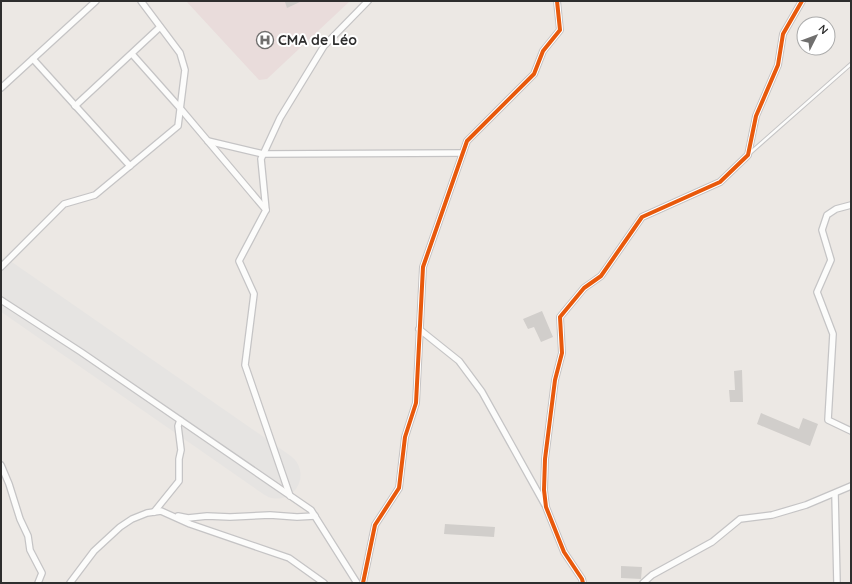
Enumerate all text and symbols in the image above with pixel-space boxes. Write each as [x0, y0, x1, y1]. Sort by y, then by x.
north arrow [796, 16, 836, 56]
text: N [816, 22, 831, 37]
hospital icon: CMA de Léo [255, 30, 275, 50]
place label: CMA de Léo [278, 31, 357, 49]

